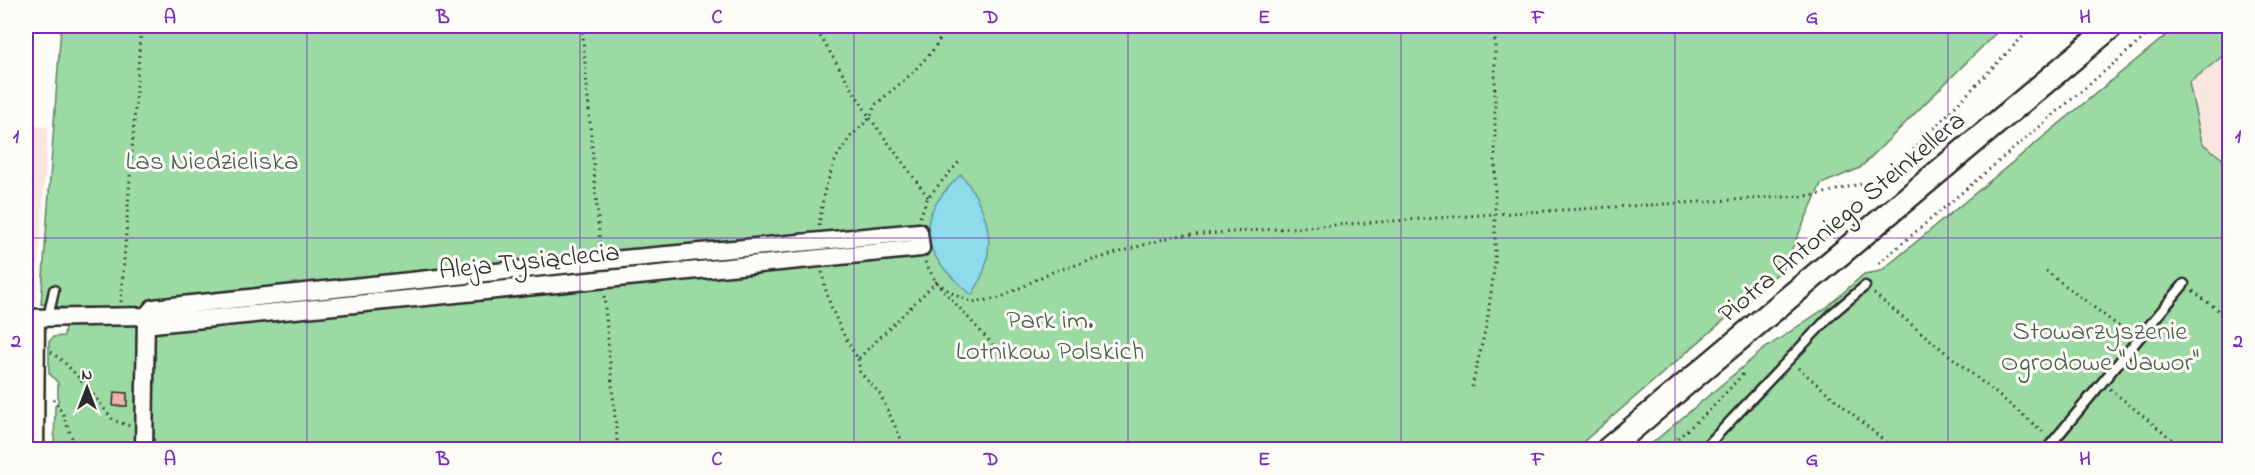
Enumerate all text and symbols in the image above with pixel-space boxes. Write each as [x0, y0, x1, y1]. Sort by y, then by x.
text: A [164, 4, 176, 33]
text: B [435, 4, 450, 33]
text: C [712, 4, 723, 33]
text: D [983, 4, 998, 33]
text: E [1258, 4, 1270, 33]
text: F [1531, 4, 1545, 33]
text: G [1806, 4, 1819, 33]
text: H [2079, 4, 2091, 33]
street label: Piotra Antoniego Steinkellera [1710, 102, 1975, 333]
text: 1 [13, 123, 20, 152]
text: 1 [2235, 123, 2242, 152]
park label: Las Niedzieliska [125, 143, 299, 182]
street label: Aleja Tysiąclecia [437, 234, 622, 291]
park label: Park im. Lotnikow Polskich [956, 302, 1144, 372]
park label: Stowarzyszenie Ogrodowe "Jawor" [2001, 313, 2199, 383]
text: 2 [10, 328, 21, 357]
text: 2 [2232, 328, 2243, 357]
north arrow [57, 358, 117, 418]
text: N [82, 363, 93, 387]
text: A [164, 446, 176, 475]
text: B [435, 446, 450, 475]
text: C [712, 446, 723, 475]
text: D [983, 446, 998, 475]
text: E [1258, 446, 1270, 475]
text: F [1531, 446, 1545, 475]
text: G [1806, 446, 1819, 475]
text: H [2079, 446, 2091, 475]

